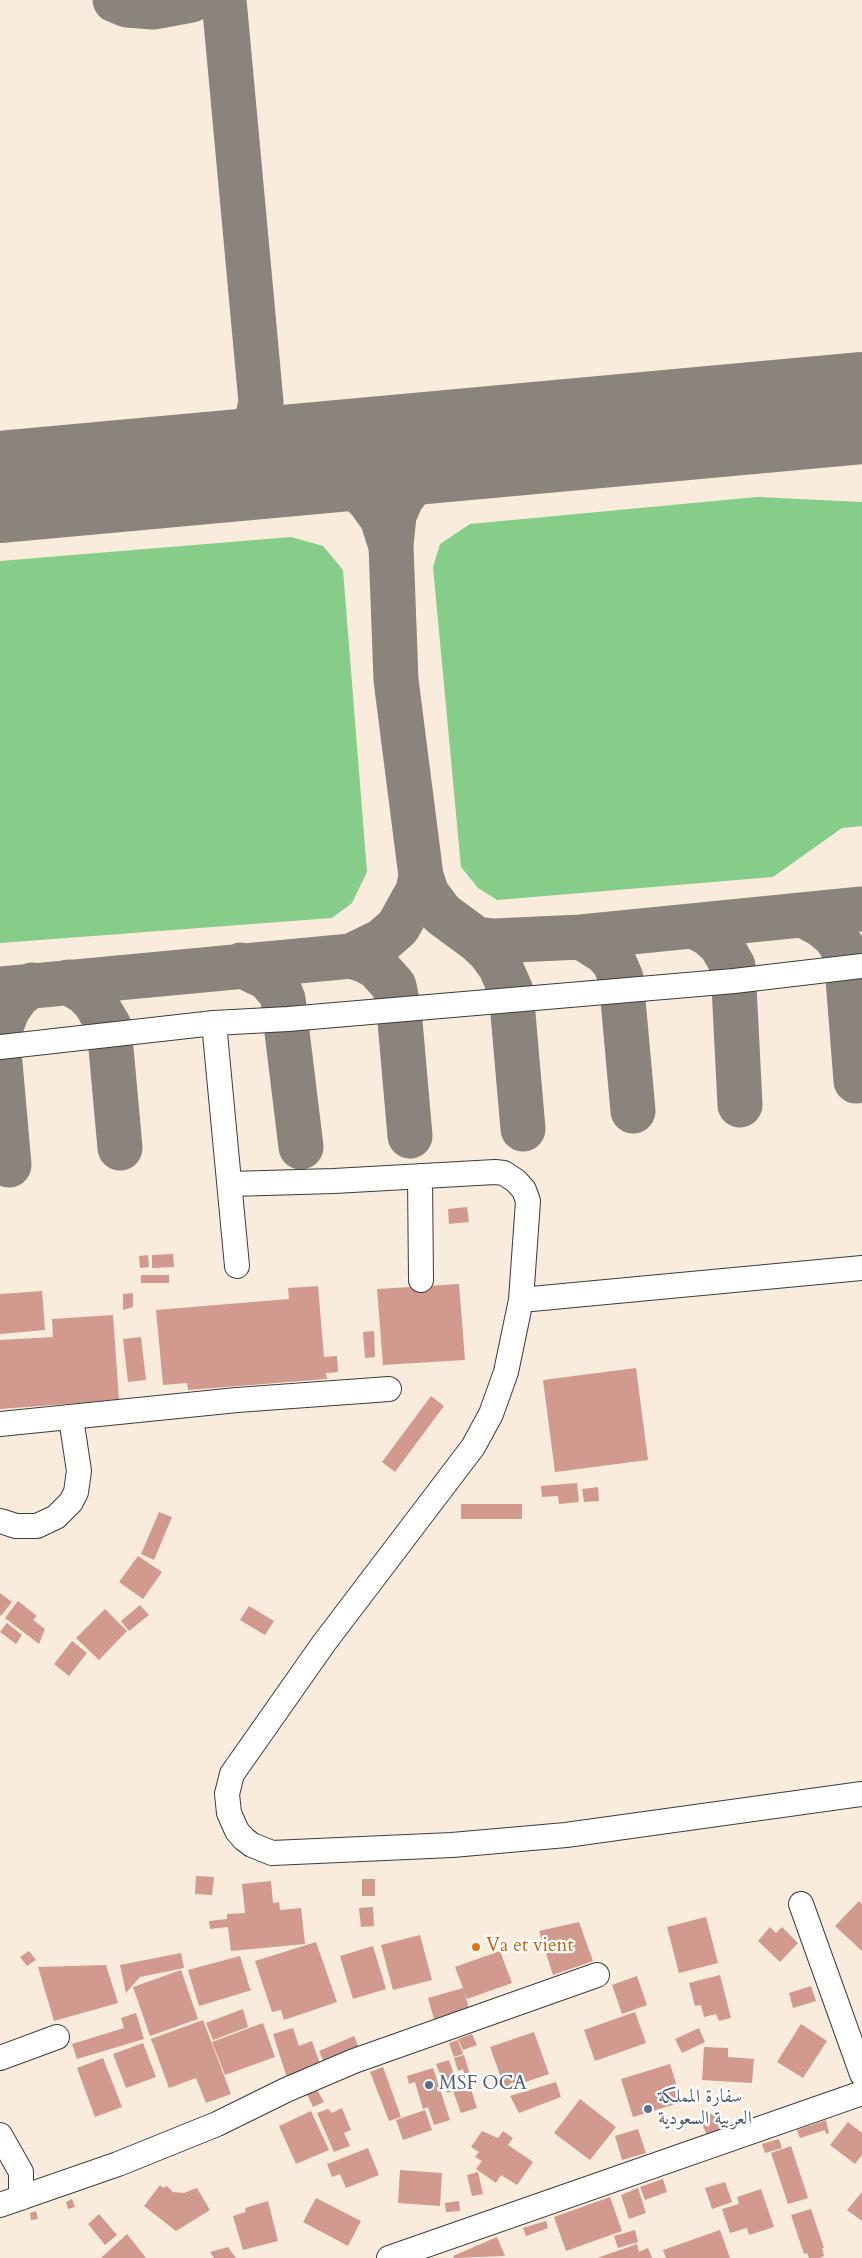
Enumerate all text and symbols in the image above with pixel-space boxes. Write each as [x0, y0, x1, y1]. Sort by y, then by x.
place label: Va et vient [486, 1936, 573, 1958]
marker: Va et vient [470, 1941, 482, 1953]
place label: MSF OCA [439, 2074, 527, 2096]
marker: MSF OCA [423, 2079, 435, 2091]
place label: سفارة المملكة العربية السعودية [658, 2087, 752, 2131]
marker: سفارة المملكة العربية السعودية [642, 2103, 654, 2115]

